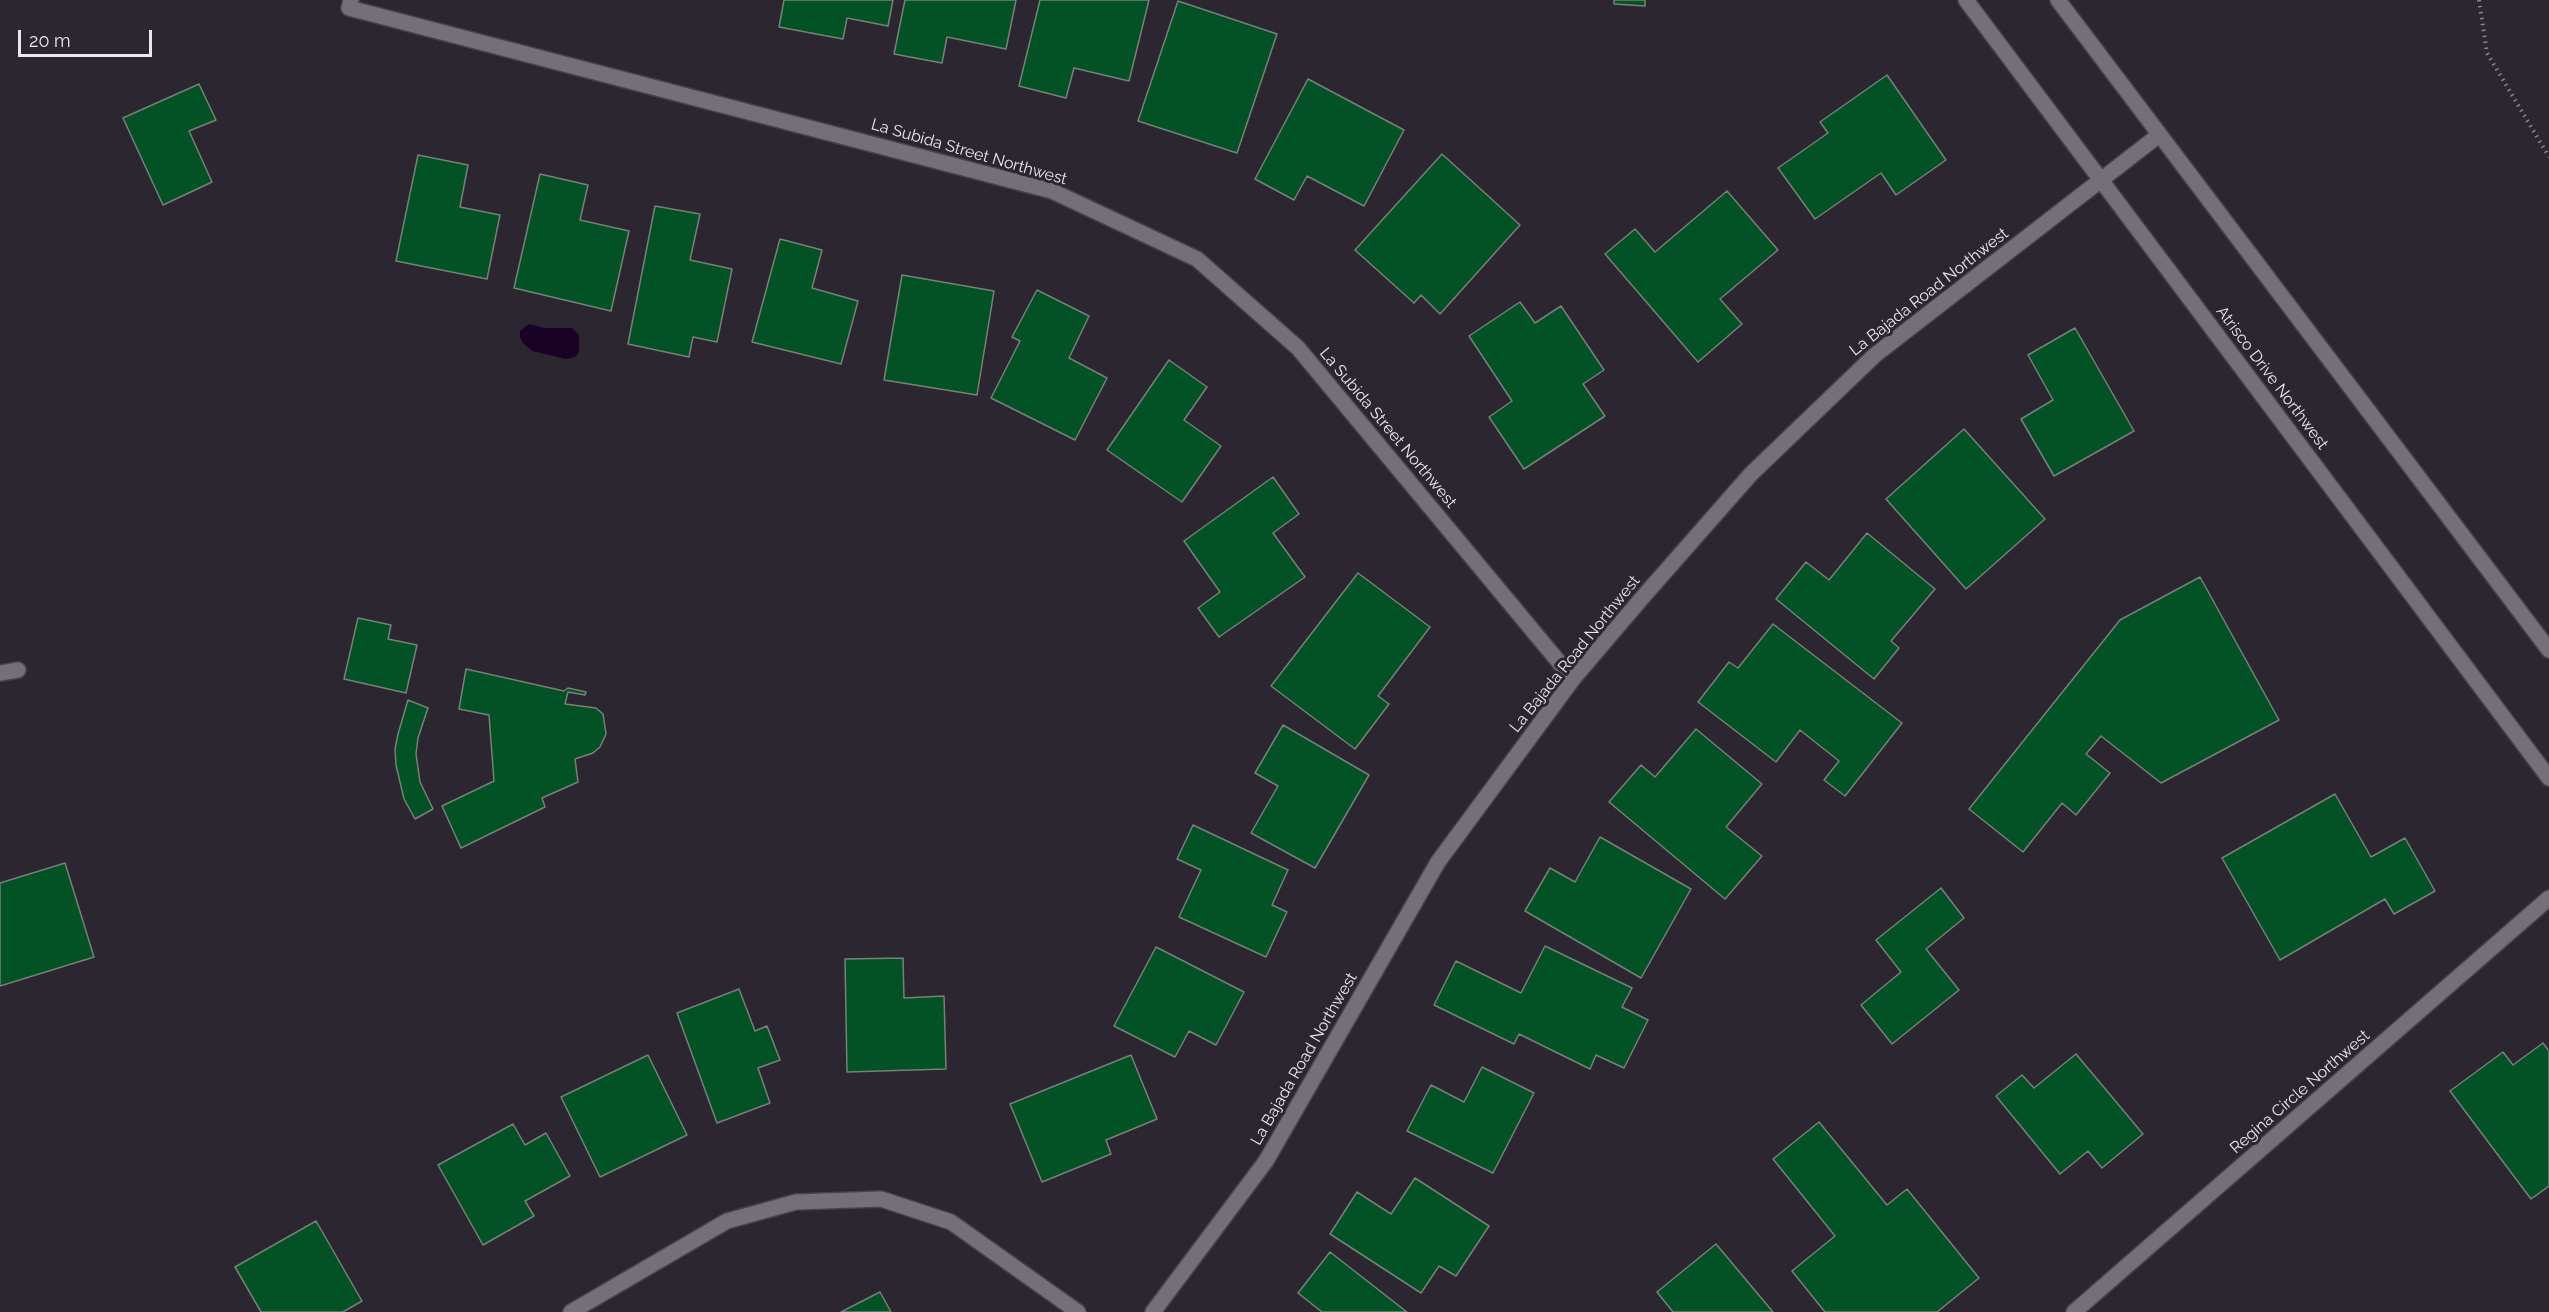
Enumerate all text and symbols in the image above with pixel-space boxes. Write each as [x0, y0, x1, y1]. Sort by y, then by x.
scale bar [21, 18, 154, 56]
text: 20 m [29, 30, 71, 51]
street label: La Subida Street Northwest [869, 115, 1069, 189]
street label: La Bajada Road Northwest [1846, 224, 2012, 360]
street label: Atrisco Drive Northwest [2212, 303, 2332, 453]
street label: La Subida Street Northwest [1315, 344, 1461, 512]
street label: La Bajada Road Northwest [1506, 572, 1644, 736]
street label: La Bajada Road Northwest [1247, 969, 1361, 1149]
street label: Regina Circle Northwest [2226, 1026, 2374, 1158]

